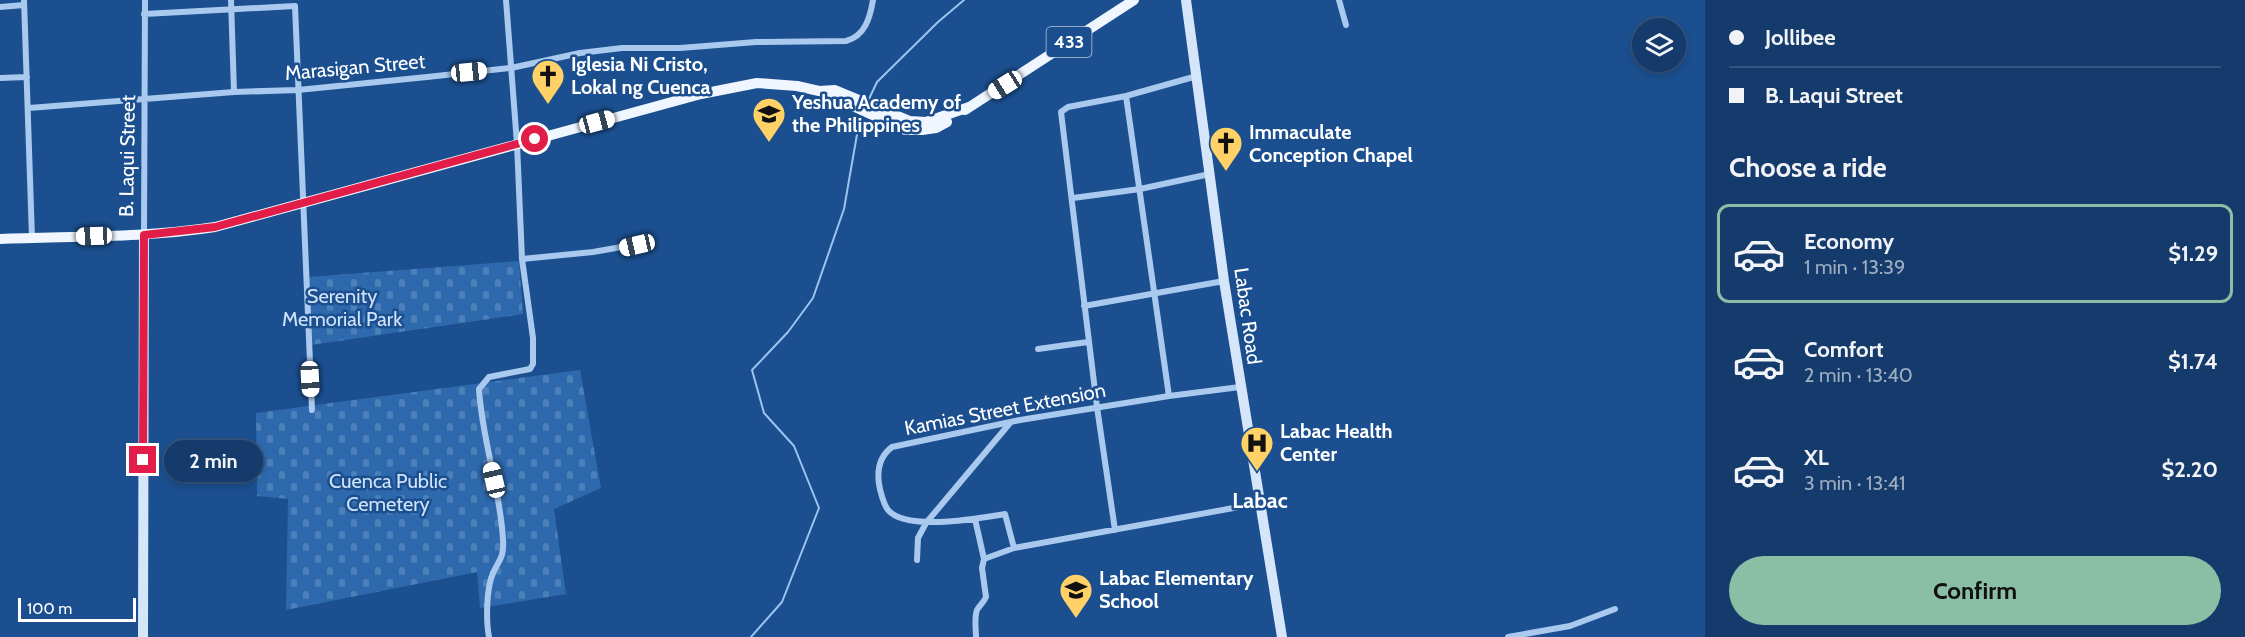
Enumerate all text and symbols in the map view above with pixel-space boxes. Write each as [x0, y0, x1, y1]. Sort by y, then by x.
map controls [1632, 18, 1686, 72]
button: layers [1632, 18, 1686, 72]
text: Jollibee [1765, 24, 1836, 51]
road number: 433 [1046, 27, 1092, 57]
street label: Marasigan Street [284, 49, 426, 85]
place label: Iglesia Ni Cristo, Lokal ng Cuenca [571, 52, 711, 99]
church icon: Iglesia Ni Cristo, Lokal ng Cuenca [530, 58, 566, 105]
car [450, 61, 488, 83]
car [985, 68, 1025, 102]
text: B. Laqui Street [1765, 82, 1903, 109]
place label: Yeshua Academy of the Philippines [791, 90, 961, 137]
street label: B. Laqui Street [114, 95, 140, 217]
school or university icon: Yeshua Academy of the Philippines [751, 96, 787, 143]
car [577, 109, 617, 135]
place label: Immaculate Conception Chapel [1249, 120, 1413, 167]
route start [521, 125, 548, 152]
church icon: Immaculate Conception Chapel [1208, 125, 1244, 172]
text: Choose a ride [1729, 151, 1887, 184]
car [76, 226, 112, 246]
icon: car [1732, 227, 1786, 281]
text: Economy [1804, 228, 1894, 255]
car [617, 232, 657, 258]
text: $1.29 [2168, 240, 2218, 267]
text: 1 min · 13:39 [1804, 255, 1905, 279]
street label: Labac Road [1229, 266, 1267, 366]
park label: Serenity Memorial Park [282, 284, 402, 331]
icon: car [1732, 335, 1786, 389]
text: Comfort [1804, 336, 1883, 363]
text: $1.74 [2168, 348, 2218, 375]
car [300, 361, 320, 397]
text: 2 min · 13:40 [1804, 363, 1913, 387]
street label: Kamias Street Extension [902, 378, 1108, 440]
place label: Labac Health Center [1280, 419, 1393, 466]
hospital icon: Labac Health Center [1239, 425, 1275, 472]
callout: 2 min [164, 439, 263, 481]
icon: car [1732, 443, 1786, 497]
text: XL [1804, 444, 1829, 471]
route end [129, 446, 156, 473]
text: 2 min [189, 449, 238, 473]
text: $2.20 [2162, 456, 2218, 483]
car [481, 460, 507, 500]
park label: Cuenca Public Cemetery [329, 469, 447, 516]
text: 3 min · 13:41 [1804, 471, 1906, 495]
district label: Labac [1232, 487, 1288, 514]
button: Confirm [1729, 556, 2221, 625]
place label: Labac Elementary School [1099, 566, 1254, 613]
school or university icon: Labac Elementary School [1058, 572, 1094, 619]
scale bar [18, 595, 136, 622]
text: 100 m [27, 599, 72, 618]

